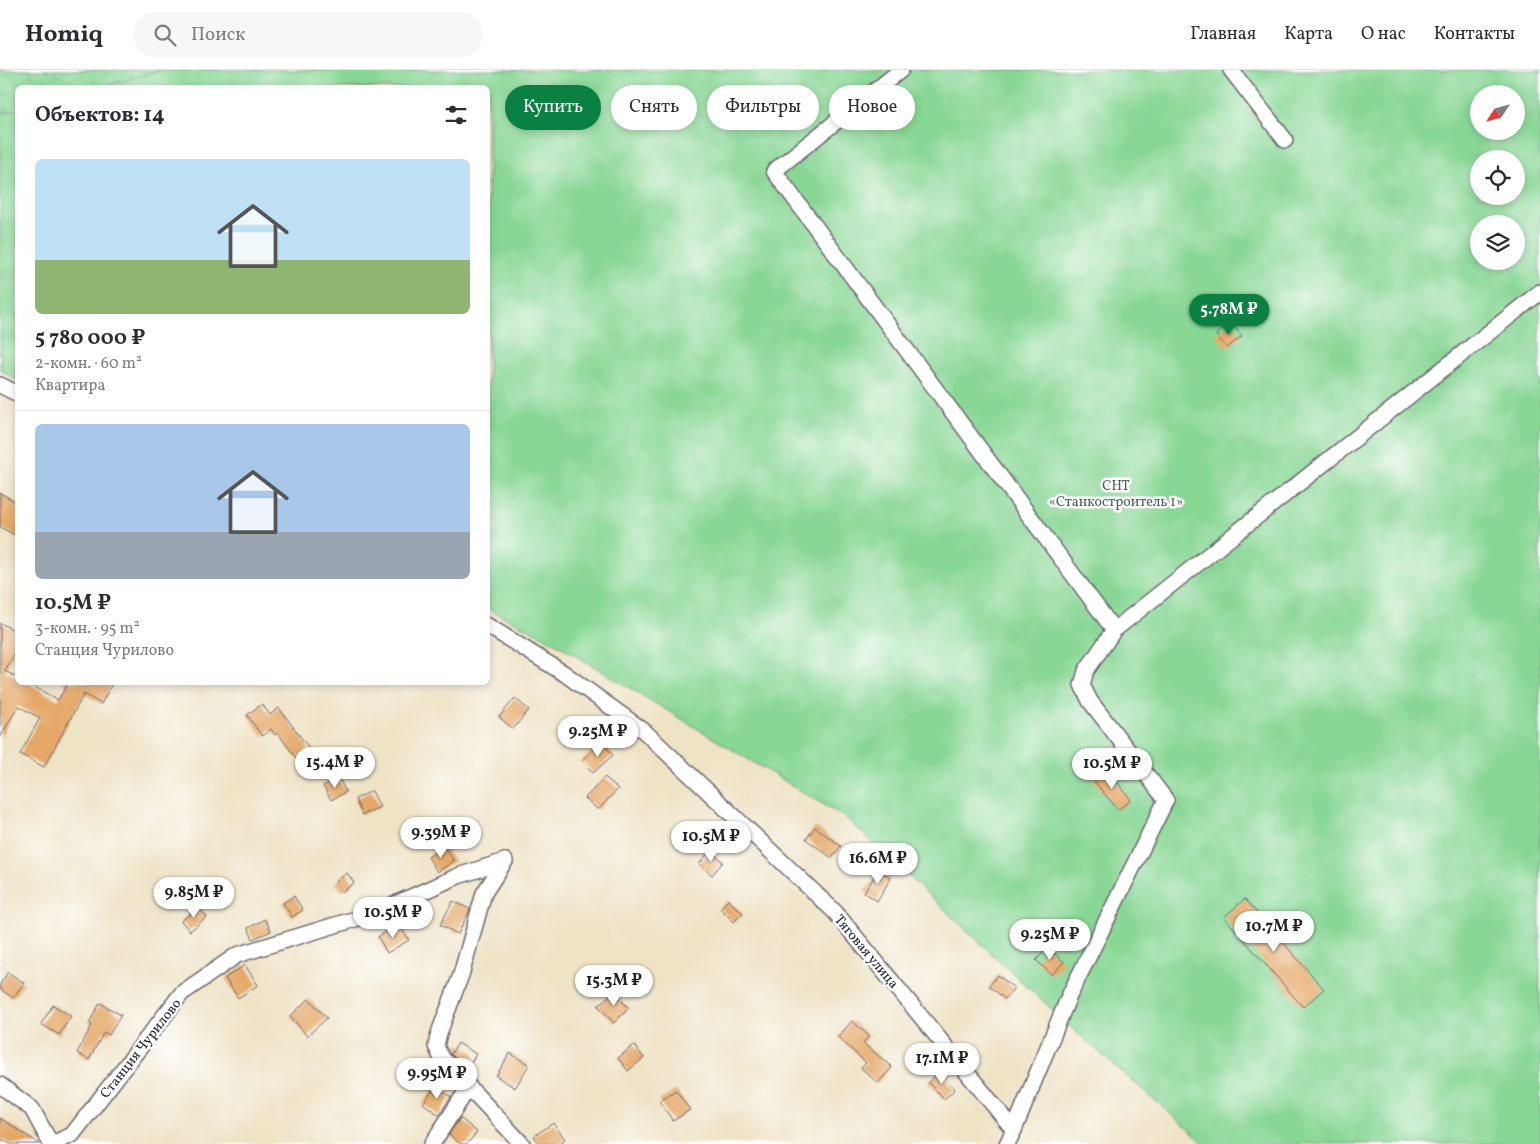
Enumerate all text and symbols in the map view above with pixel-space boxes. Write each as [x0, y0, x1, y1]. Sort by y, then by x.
search box [133, 12, 483, 57]
text: Homiq [25, 18, 103, 52]
icon: search [151, 21, 179, 49]
text: Поиск [191, 22, 245, 48]
text: Главная [1190, 22, 1256, 47]
text: Карта [1284, 22, 1333, 47]
text: О нас [1361, 22, 1406, 47]
text: Контакты [1434, 22, 1515, 47]
chip: Купить [505, 85, 601, 130]
chip: Снять [611, 85, 697, 130]
chip: Фильтры [707, 85, 819, 130]
chip: Новое [829, 85, 915, 130]
north arrow [1470, 85, 1525, 140]
map controls [1470, 85, 1525, 270]
text: Объектов: 14 [35, 101, 165, 130]
icon: filters [442, 101, 470, 129]
button: locate [1470, 150, 1525, 205]
icon: home [208, 191, 298, 281]
button: layers [1470, 215, 1525, 270]
pin: 5.78M ₽ [1183, 294, 1275, 336]
text: 5.78M ₽ [1200, 299, 1258, 321]
text: 5 780 000 ₽ [35, 324, 145, 353]
text: 2-комн. · 60 m² [35, 353, 142, 375]
text: Квартира [35, 375, 105, 397]
icon: home [208, 457, 298, 547]
park label: СНТ «Станкостроитель 1» [1049, 477, 1183, 512]
text: 10.5M ₽ [35, 589, 111, 618]
text: 3-комн. · 95 m² [35, 618, 140, 640]
text: Станция Чурилово [35, 640, 174, 662]
pin: 9.25M ₽ [552, 716, 644, 758]
text: 9.25M ₽ [568, 721, 628, 743]
pin: 15.4M ₽ [289, 746, 381, 789]
pin: 10.5M ₽ [1066, 748, 1158, 790]
text: 15.4M ₽ [306, 752, 364, 774]
text: 10.5M ₽ [1083, 753, 1141, 775]
pin: 9.39M ₽ [395, 816, 487, 859]
pin: 10.5M ₽ [665, 820, 757, 863]
text: 9.39M ₽ [411, 822, 471, 844]
text: 10.5M ₽ [682, 826, 740, 848]
pin: 16.6M ₽ [832, 842, 924, 885]
text: 16.6M ₽ [849, 848, 907, 870]
pin: 9.85M ₽ [148, 876, 240, 919]
text: 9.85M ₽ [164, 882, 224, 904]
pin: 10.5M ₽ [347, 896, 439, 939]
text: 10.5M ₽ [364, 902, 422, 924]
pin: 10.7M ₽ [1228, 910, 1320, 953]
street label: Тяговая улица [829, 911, 902, 993]
text: 10.7M ₽ [1245, 916, 1303, 938]
pin: 9.25M ₽ [1004, 918, 1096, 961]
text: 9.25M ₽ [1020, 924, 1080, 946]
pin: 15.3M ₽ [568, 964, 660, 1007]
text: 15.3M ₽ [586, 970, 642, 992]
street label: Станция Чурилово [96, 995, 186, 1103]
pin: 17.1M ₽ [896, 1042, 988, 1085]
text: 17.1M ₽ [915, 1048, 969, 1070]
pin: 9.95M ₽ [391, 1058, 483, 1100]
text: 9.95M ₽ [407, 1063, 467, 1085]

